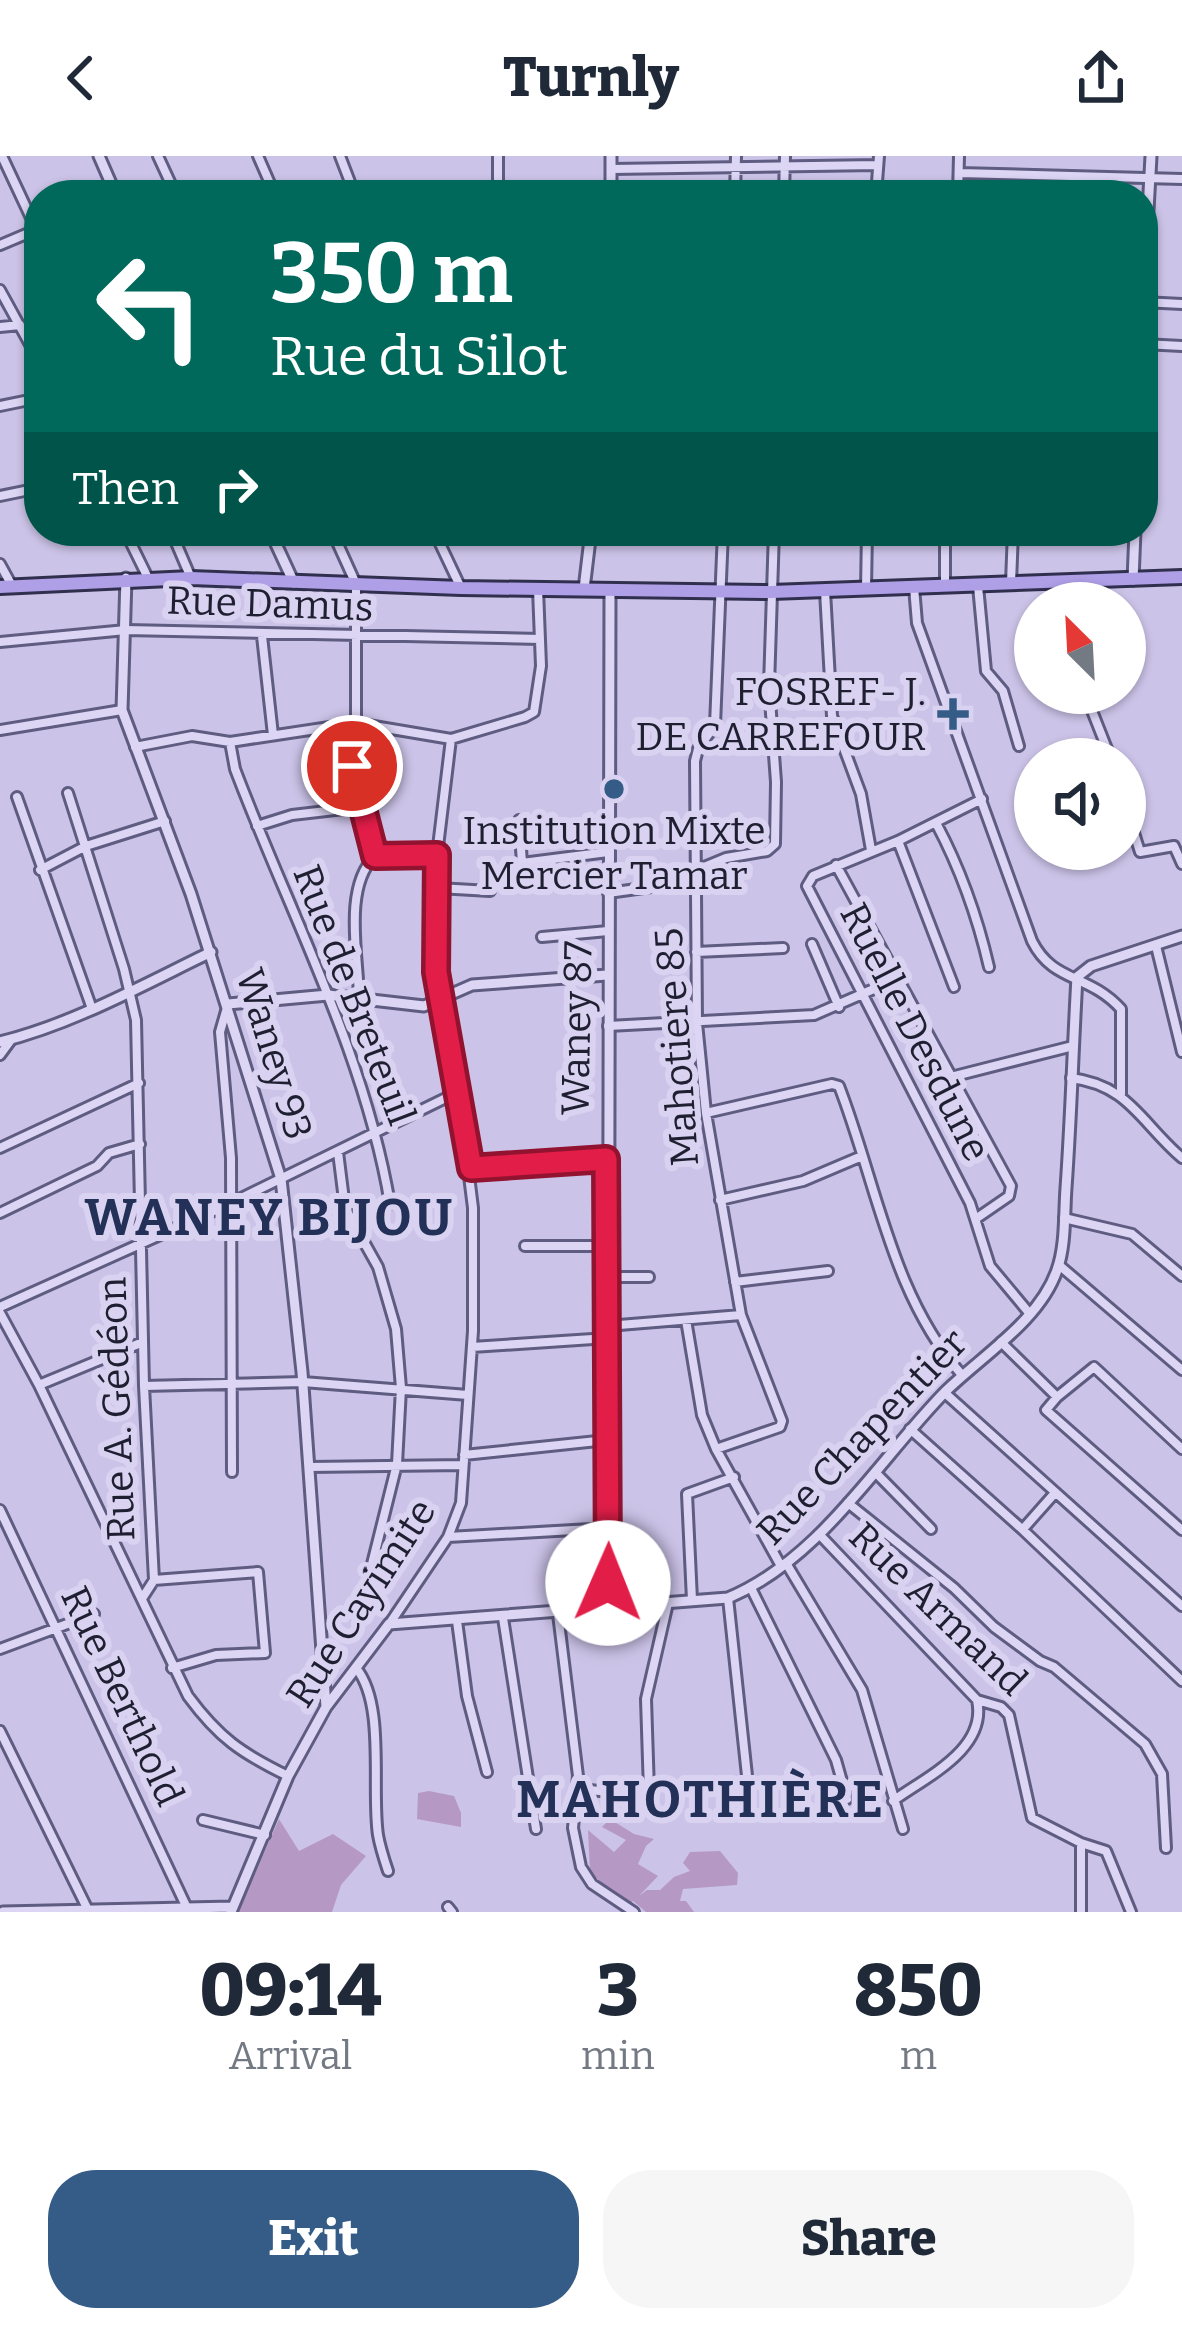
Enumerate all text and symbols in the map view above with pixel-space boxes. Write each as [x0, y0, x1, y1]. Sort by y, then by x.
icon: back [48, 45, 114, 111]
icon: share [1068, 45, 1134, 111]
text: Turnly [503, 46, 679, 110]
text: 350 m [270, 223, 513, 324]
icon: left [72, 228, 228, 384]
text: Rue du Silot [270, 325, 568, 389]
icon: right [203, 456, 269, 522]
text: Then [72, 462, 179, 516]
street label: Rue Damus [166, 577, 374, 631]
north arrow [1014, 582, 1146, 714]
map controls [1014, 582, 1146, 870]
place label: FOSREF- J. DE CARREFOUR [636, 669, 926, 760]
marker: FOSREF- J. DE CARREFOUR [937, 698, 969, 730]
pin [301, 715, 403, 817]
icon: arrive [319, 733, 385, 799]
button: sound [1014, 738, 1146, 870]
marker: Institution Mixte Mercier Tamar [601, 776, 627, 802]
place label: Institution Mixte Mercier Tamar [462, 808, 766, 899]
street label: Rue de Breteuil [283, 859, 425, 1131]
street label: Ruelle Desdune [830, 895, 1000, 1169]
street label: Mahotiere 85 [646, 926, 708, 1168]
street label: Waney 87 [552, 940, 602, 1116]
street label: Waney 93 [226, 963, 322, 1145]
district label: WANEY BIJOU [85, 1187, 455, 1249]
street label: Rue A. Gédéon [89, 1276, 145, 1542]
street label: Rue Chapentier [748, 1320, 976, 1554]
street label: Rue Cayimite [277, 1490, 445, 1716]
street label: Rue Armand [840, 1513, 1036, 1705]
position arrow [545, 1520, 671, 1646]
street label: Rue Berthold [51, 1579, 193, 1813]
district label: MAHOTHIÈRE [516, 1767, 886, 1831]
text: 09:14 [199, 1948, 382, 2034]
text: 3 [597, 1948, 639, 2034]
text: 850 [854, 1948, 983, 2034]
text: Arrival [229, 2033, 352, 2079]
text: min [581, 2033, 655, 2079]
text: m [900, 2033, 937, 2079]
button: Exit [48, 2170, 579, 2308]
button: Share [603, 2170, 1134, 2308]

